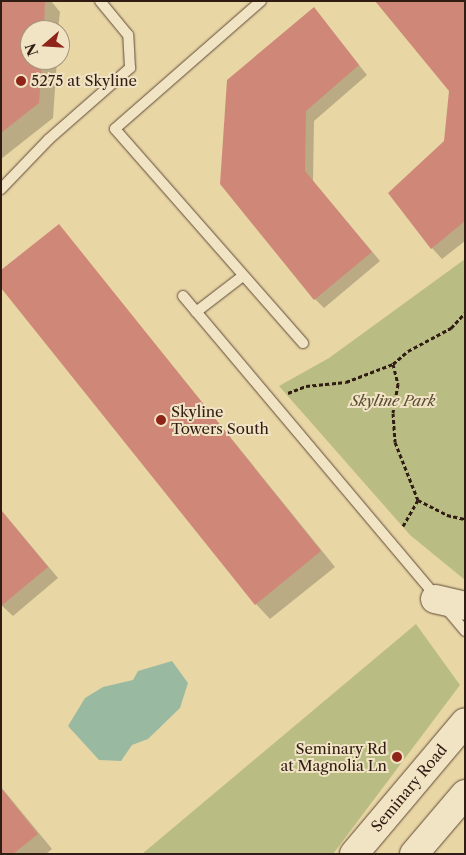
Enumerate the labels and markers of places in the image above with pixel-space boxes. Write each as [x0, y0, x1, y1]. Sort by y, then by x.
place label: 5275 at Skyline [31, 72, 137, 90]
marker: 5275 at Skyline [15, 75, 27, 87]
place label: Skyline Towers South [171, 402, 269, 437]
marker: Skyline Towers South [155, 414, 167, 426]
place label: Seminary Rd at Magnolia Ln [280, 739, 387, 774]
marker: Seminary Rd at Magnolia Ln [391, 751, 403, 763]

